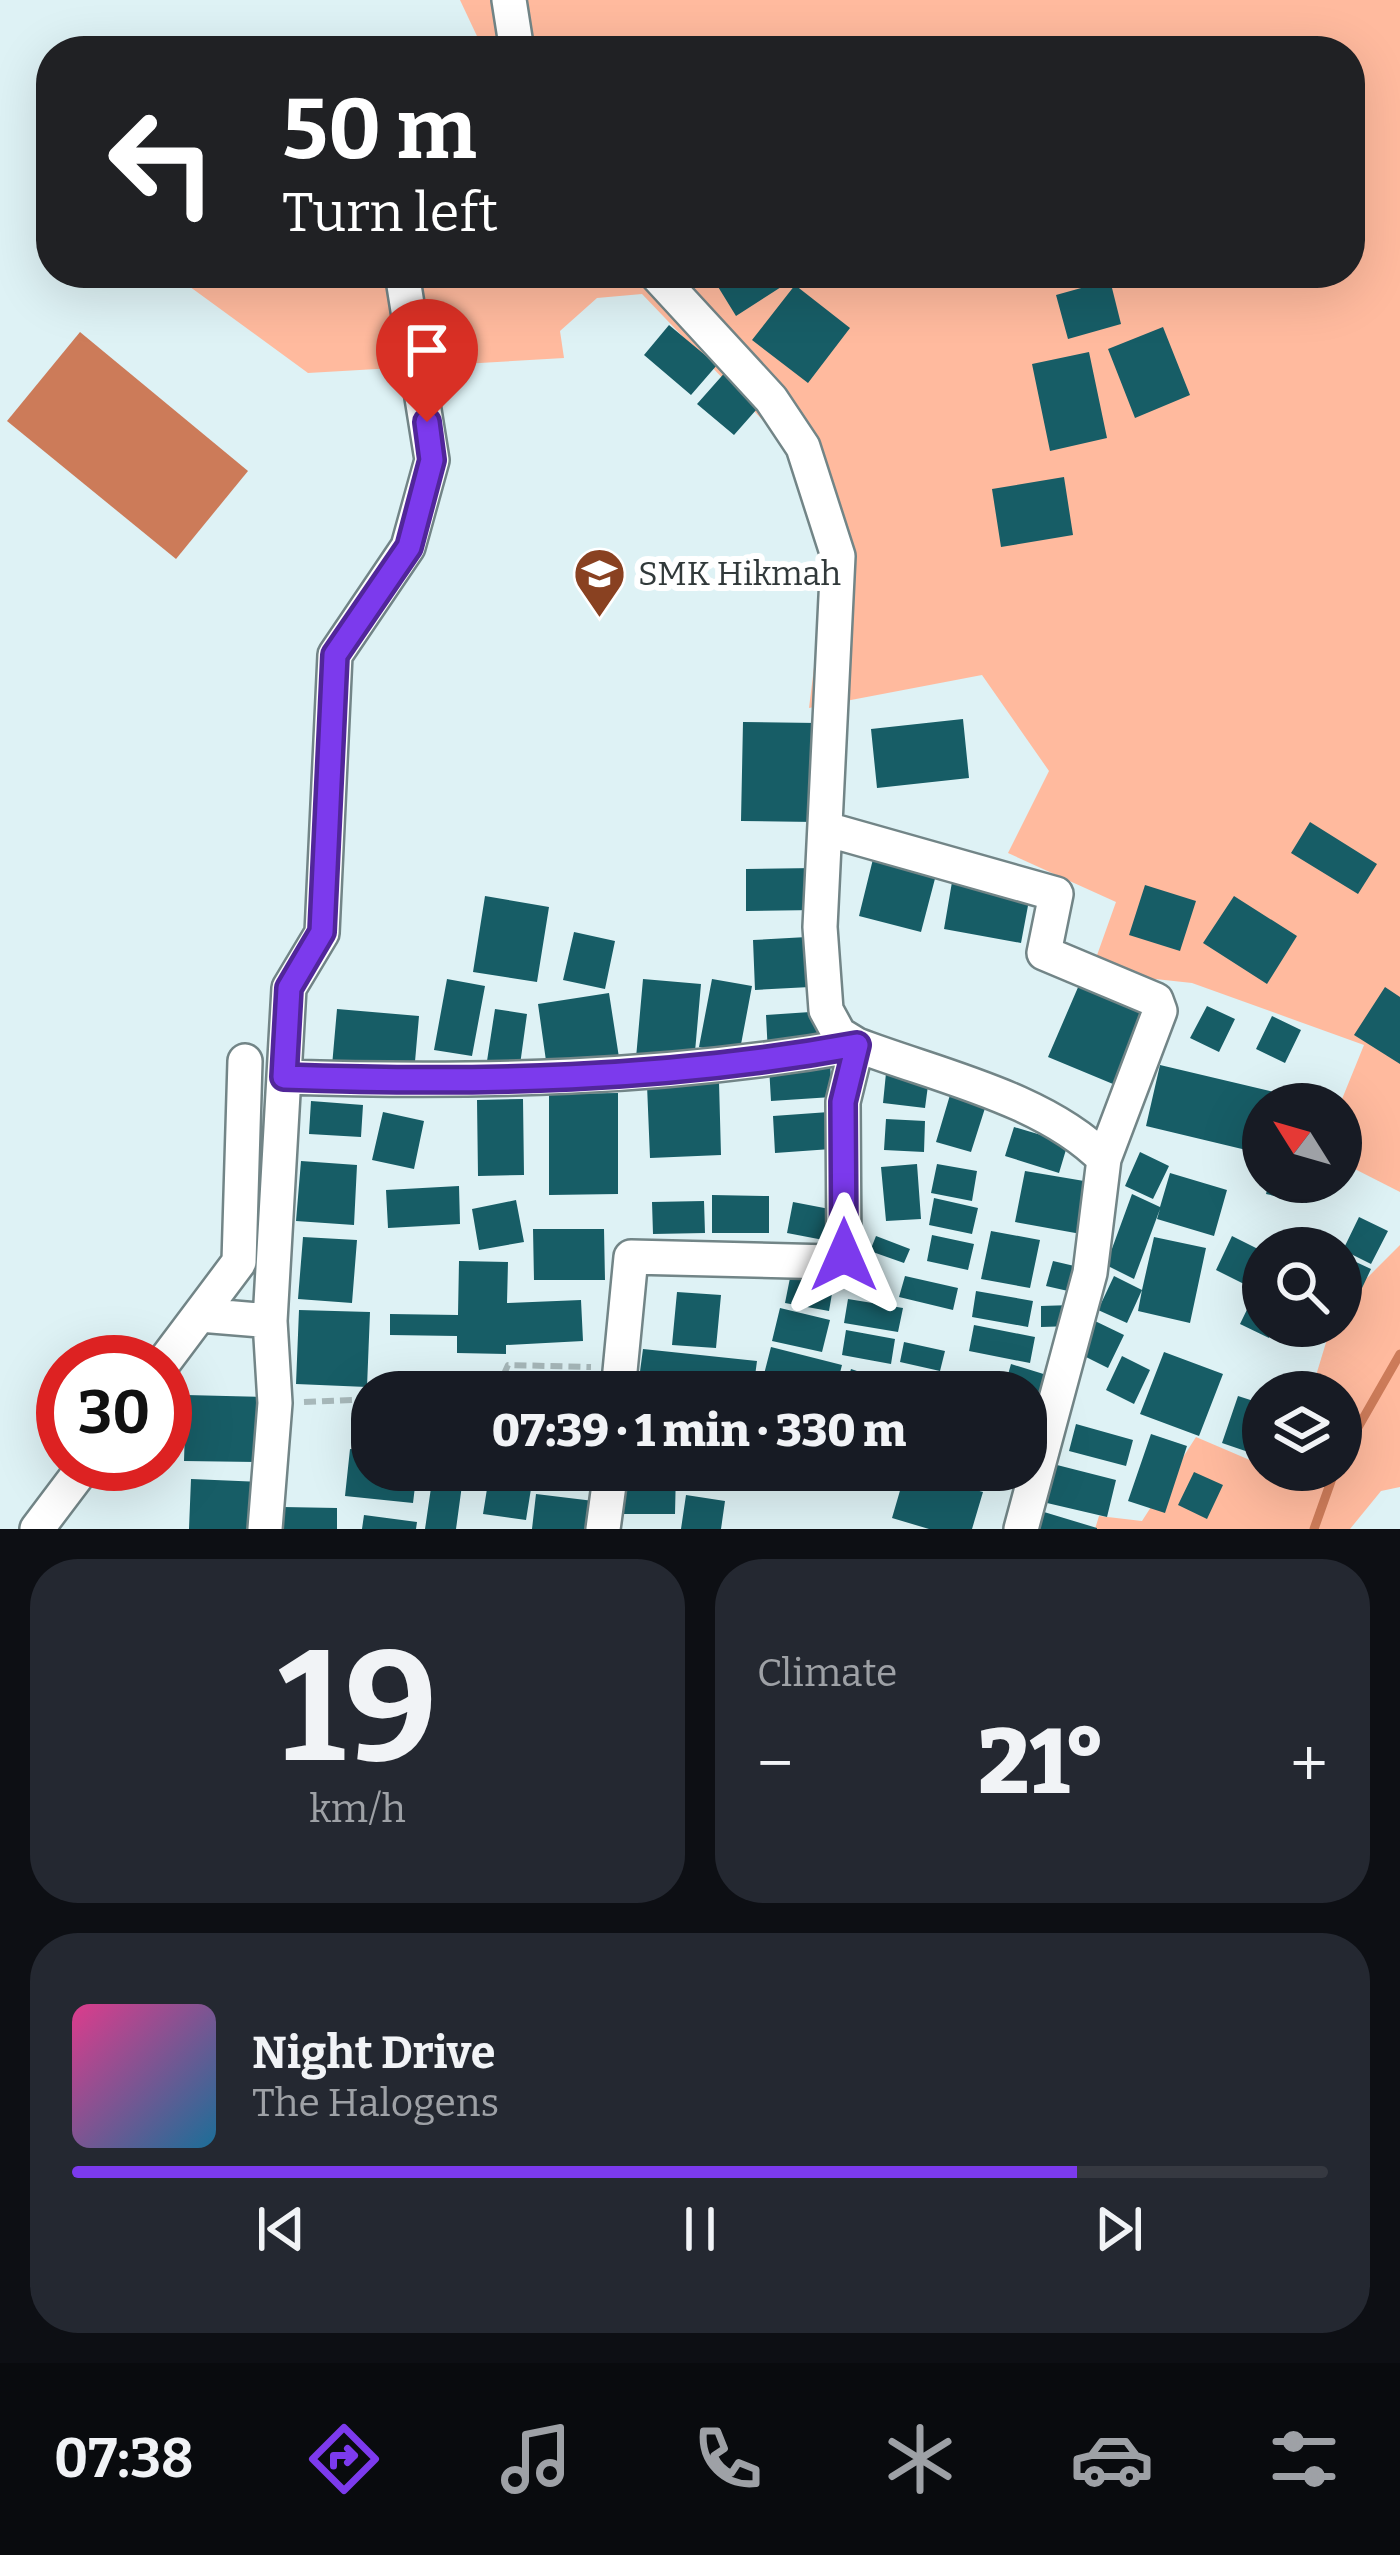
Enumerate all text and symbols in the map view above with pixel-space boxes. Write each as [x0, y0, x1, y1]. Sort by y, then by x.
text: 50 m [282, 79, 477, 180]
icon: left [84, 84, 240, 240]
text: Turn left [282, 181, 498, 245]
pin [376, 299, 478, 422]
icon: arrive [394, 317, 460, 383]
school or university icon: SMK Hikmah [571, 546, 627, 620]
place label: SMK Hikmah [638, 554, 841, 594]
north arrow [1242, 1083, 1362, 1203]
map controls [1242, 1083, 1362, 1491]
position arrow [781, 1192, 907, 1318]
button: search [1242, 1227, 1362, 1347]
speed limit sign: 30 [36, 1335, 192, 1491]
button: layers [1242, 1371, 1362, 1491]
text: 07:39 · 1 min · 330 m [492, 1404, 906, 1458]
text: 19 [278, 1614, 437, 1801]
text: Climate [757, 1650, 897, 1696]
text: 21° [978, 1709, 1106, 1817]
text: − [757, 1724, 793, 1803]
text: + [1290, 1724, 1328, 1803]
text: km/h [309, 1786, 406, 1832]
text: Night Drive [252, 2026, 495, 2080]
text: The Halogens [252, 2080, 499, 2126]
icon: previous [248, 2196, 314, 2262]
icon: pause [667, 2196, 733, 2262]
icon: next [1086, 2196, 1152, 2262]
icon: directions [302, 2417, 386, 2501]
icon: music [494, 2417, 578, 2501]
icon: phone [686, 2417, 770, 2501]
icon: climate [878, 2417, 962, 2501]
icon: car [1070, 2417, 1154, 2501]
icon: filters [1262, 2417, 1346, 2501]
text: 07:38 [54, 2427, 194, 2491]

